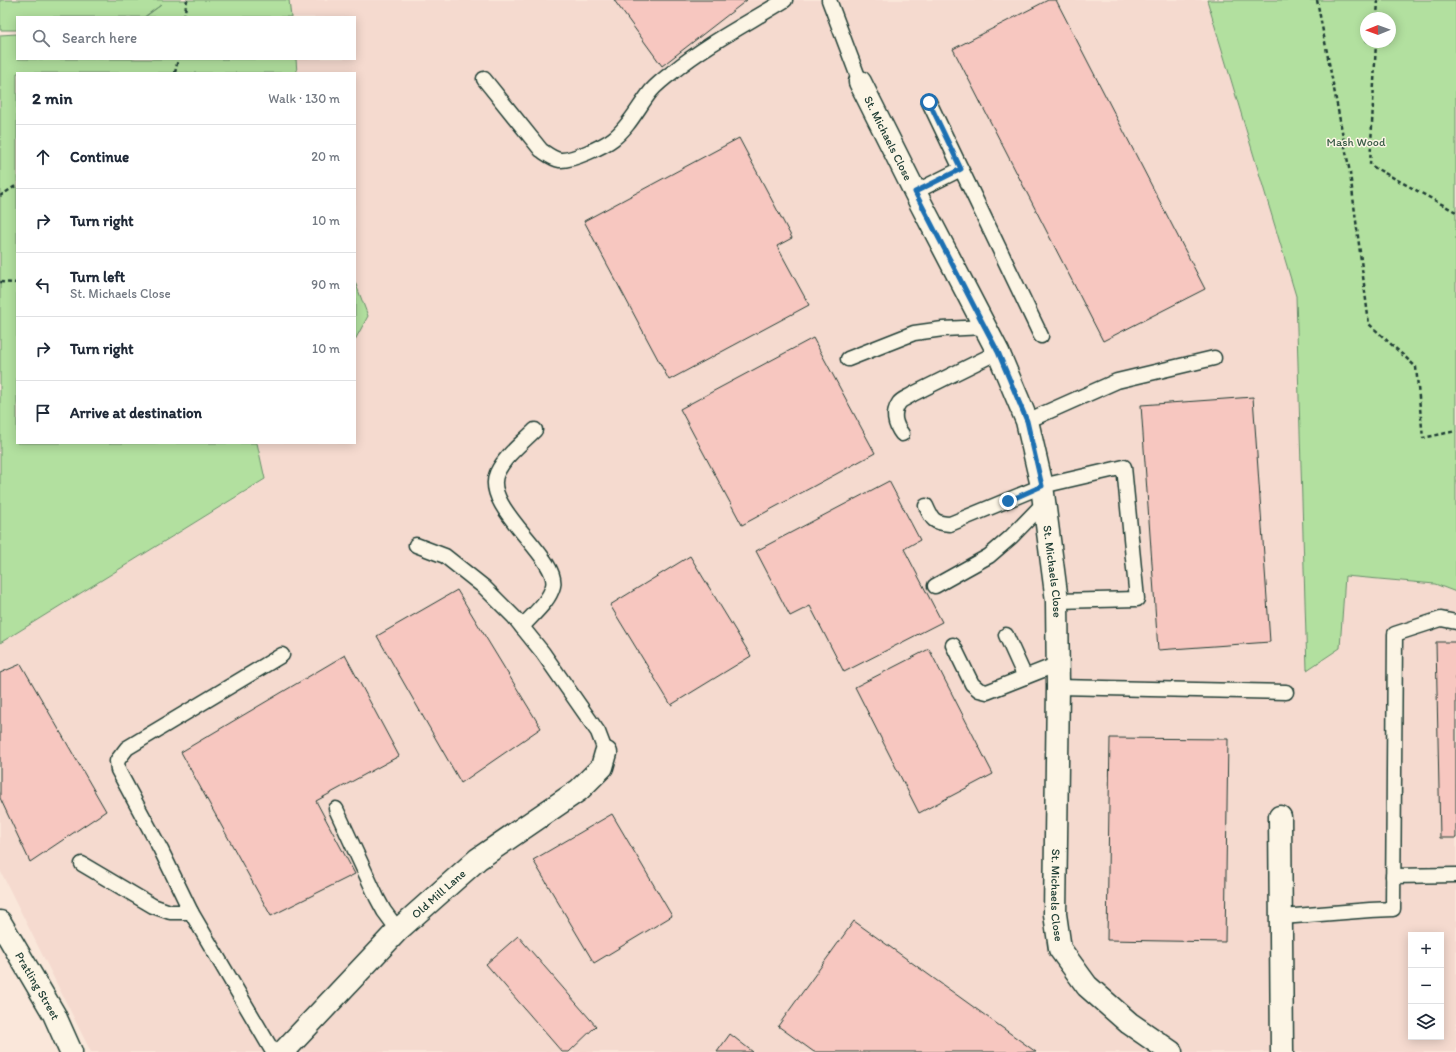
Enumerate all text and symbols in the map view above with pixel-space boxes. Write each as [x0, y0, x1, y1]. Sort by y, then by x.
north arrow [1360, 12, 1396, 48]
search box [16, 16, 356, 60]
icon: search [30, 27, 52, 49]
text: Search here [62, 29, 137, 47]
text: 2 min [32, 88, 72, 108]
text: Walk · 130 m [268, 91, 340, 106]
route start [920, 93, 938, 111]
street label: St. Michaels Close [861, 94, 915, 183]
park label: Mash Wood [1327, 135, 1386, 149]
icon: ahead [32, 146, 54, 168]
text: Continue [70, 148, 129, 166]
text: 20 m [311, 149, 340, 164]
icon: right [32, 210, 54, 232]
text: Turn right [70, 212, 134, 230]
text: 10 m [312, 213, 340, 228]
text: Turn left [70, 268, 125, 286]
icon: left [32, 274, 54, 296]
text: 90 m [311, 277, 340, 292]
text: St. Michaels Close [70, 286, 171, 301]
icon: right [32, 338, 54, 360]
text: Turn right [70, 340, 134, 358]
text: 10 m [312, 341, 340, 356]
icon: arrive [32, 402, 54, 424]
text: Arrive at destination [70, 404, 202, 422]
route end [999, 492, 1017, 510]
street label: St. Michaels Close [1040, 524, 1064, 618]
street label: St. Michaels Close [1048, 849, 1066, 943]
street label: Old Mill Lane [409, 866, 469, 922]
map controls [1408, 932, 1444, 1040]
button: + [1408, 932, 1444, 968]
street label: Pratling Street [12, 949, 63, 1022]
button: − [1408, 968, 1444, 1004]
button: layers [1408, 1004, 1444, 1040]

